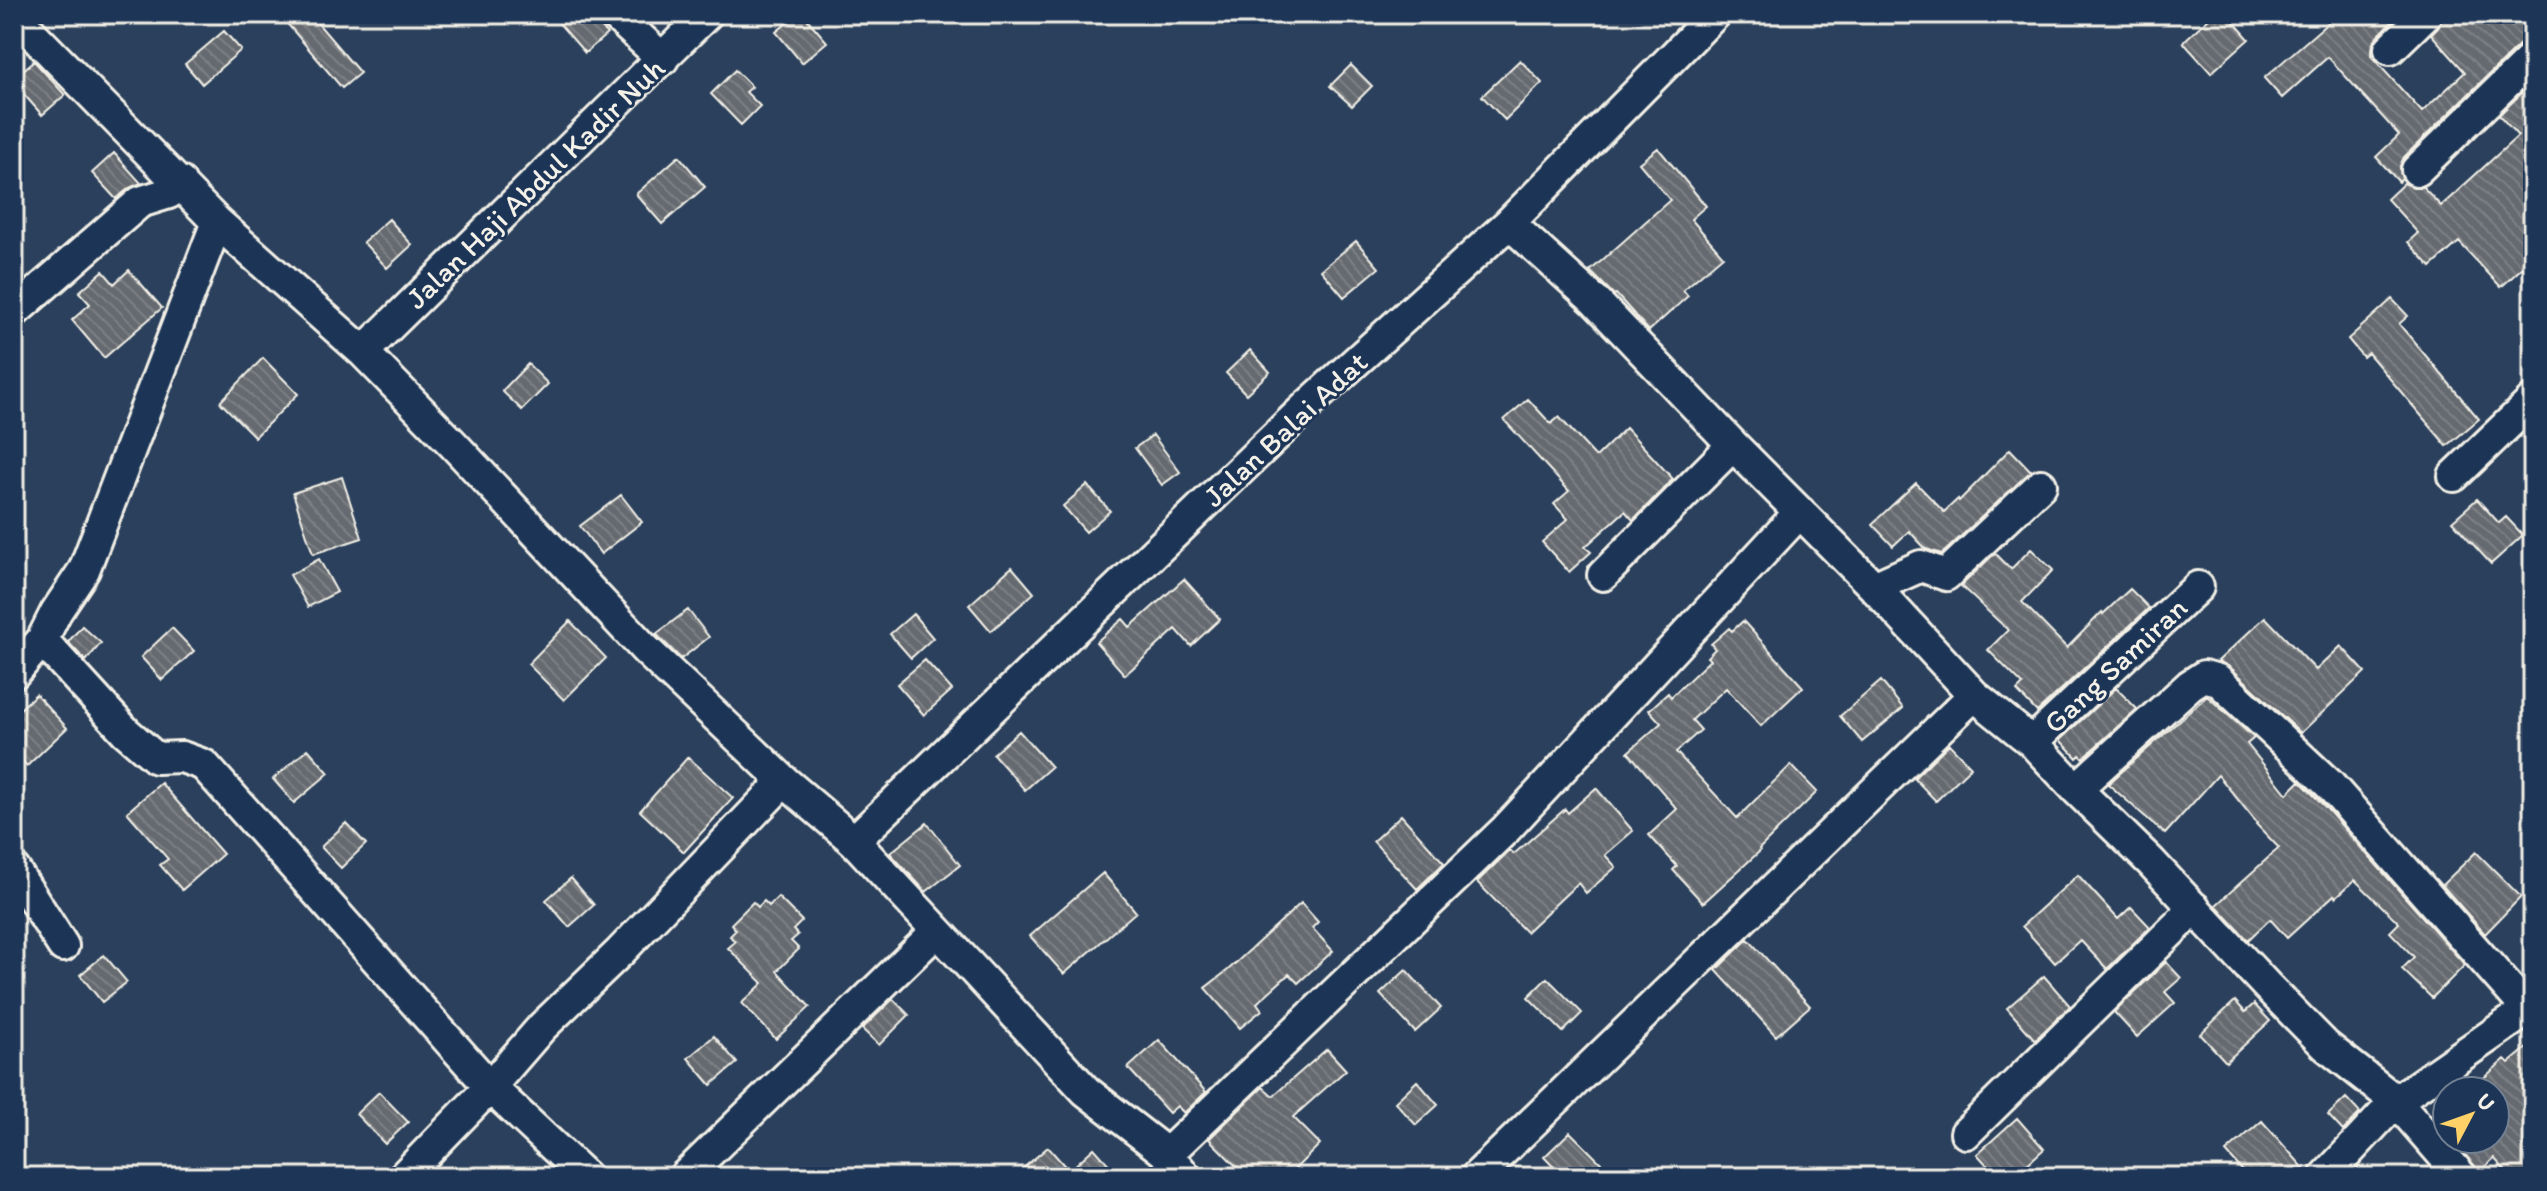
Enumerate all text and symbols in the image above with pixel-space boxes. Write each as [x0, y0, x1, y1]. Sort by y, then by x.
street label: Jalan Haji Abdul Kadir Nuh [398, 50, 672, 316]
street label: Jalan Balai Adat [1195, 343, 1375, 515]
street label: Gang Samiran [2035, 589, 2195, 741]
north arrow [2431, 1075, 2511, 1155]
text: U [2471, 1088, 2501, 1117]

